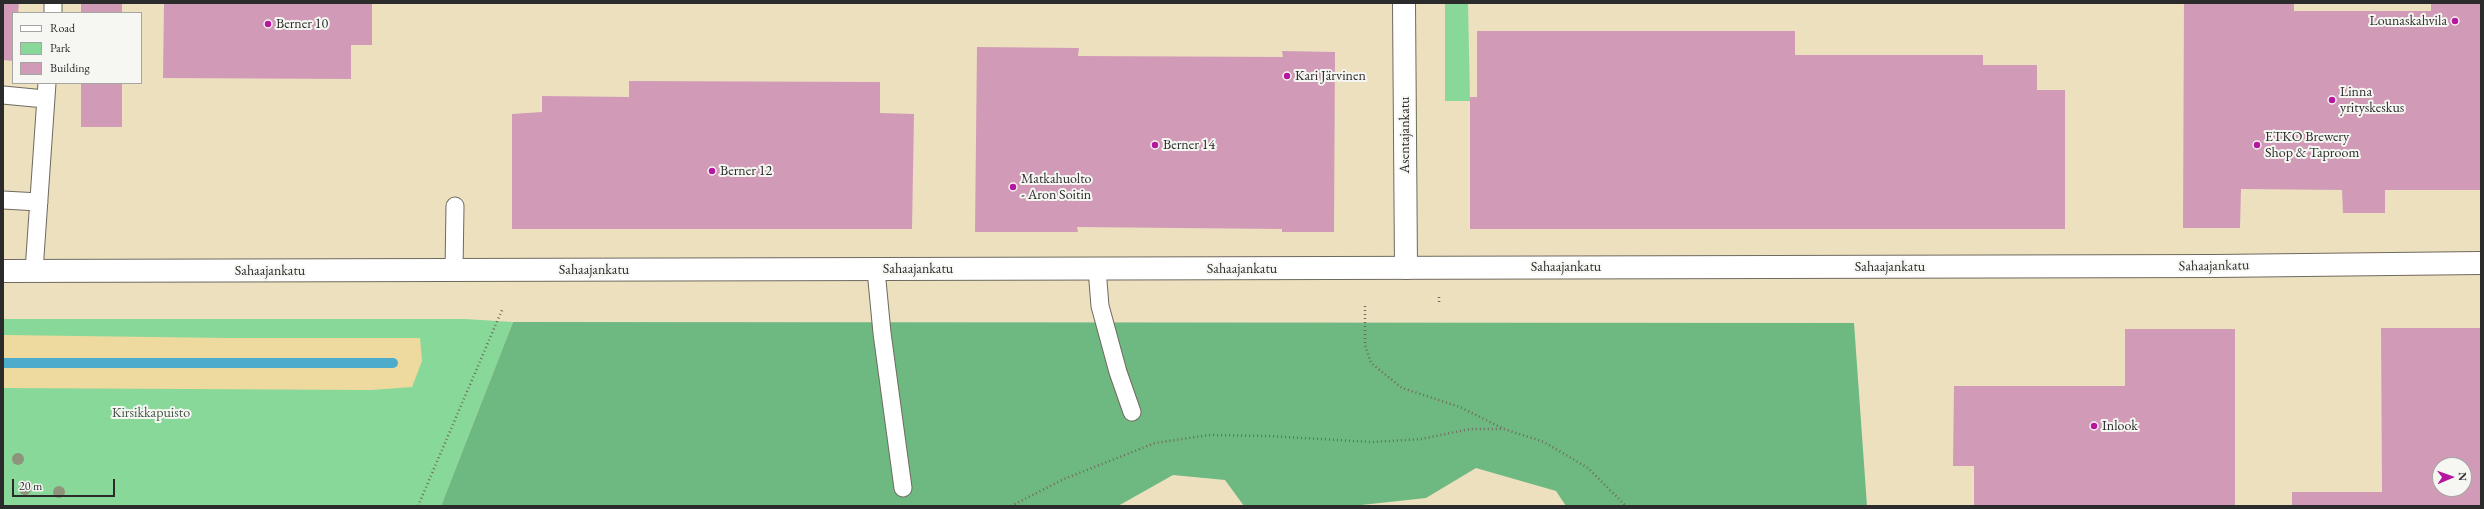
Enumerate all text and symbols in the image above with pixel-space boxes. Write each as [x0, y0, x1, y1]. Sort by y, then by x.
legend [12, 12, 142, 84]
place label: Lounaskahvila [2369, 13, 2447, 29]
place label: Berner 10 [276, 16, 328, 32]
marker: Lounaskahvila [2450, 16, 2460, 26]
marker: Berner 10 [263, 19, 273, 29]
text: Road [50, 20, 75, 36]
text: Park [50, 40, 70, 56]
text: Building [50, 60, 90, 76]
place label: Kari Järvinen [1295, 68, 1366, 84]
marker: Kari Järvinen [1282, 71, 1292, 81]
place label: Linna yrityskeskus [2340, 84, 2404, 116]
marker: Linna yrityskeskus [2327, 95, 2337, 105]
street label: Asentajankatu [1397, 97, 1413, 173]
place label: ETKO Brewery Shop & Taproom [2265, 129, 2359, 162]
place label: Berner 14 [1163, 137, 1215, 153]
marker: Berner 14 [1150, 140, 1160, 150]
marker: ETKO Brewery Shop & Taproom [2252, 140, 2262, 150]
place label: Berner 12 [720, 163, 772, 179]
marker: Berner 12 [707, 166, 717, 176]
place label: Matkahuolto - Aron Soitin [1021, 171, 1091, 204]
marker: Matkahuolto - Aron Soitin [1008, 182, 1018, 192]
street label: Sahaajankatu [2179, 257, 2249, 275]
street label: Sahaajankatu [1531, 259, 1601, 275]
street label: Sahaajankatu [1855, 259, 1925, 275]
street label: Sahaajankatu [883, 261, 953, 277]
street label: Sahaajankatu [1207, 261, 1277, 277]
street label: Sahaajankatu [559, 262, 629, 278]
street label: Sahaajankatu [235, 263, 305, 279]
park label: Kirsikkapuisto [112, 405, 190, 421]
place label: Inlook [2102, 418, 2138, 434]
marker: Inlook [2089, 421, 2099, 431]
north arrow [2432, 457, 2472, 497]
scale bar [14, 471, 117, 497]
text: N [2456, 472, 2470, 481]
text: 20 m [19, 478, 42, 494]

